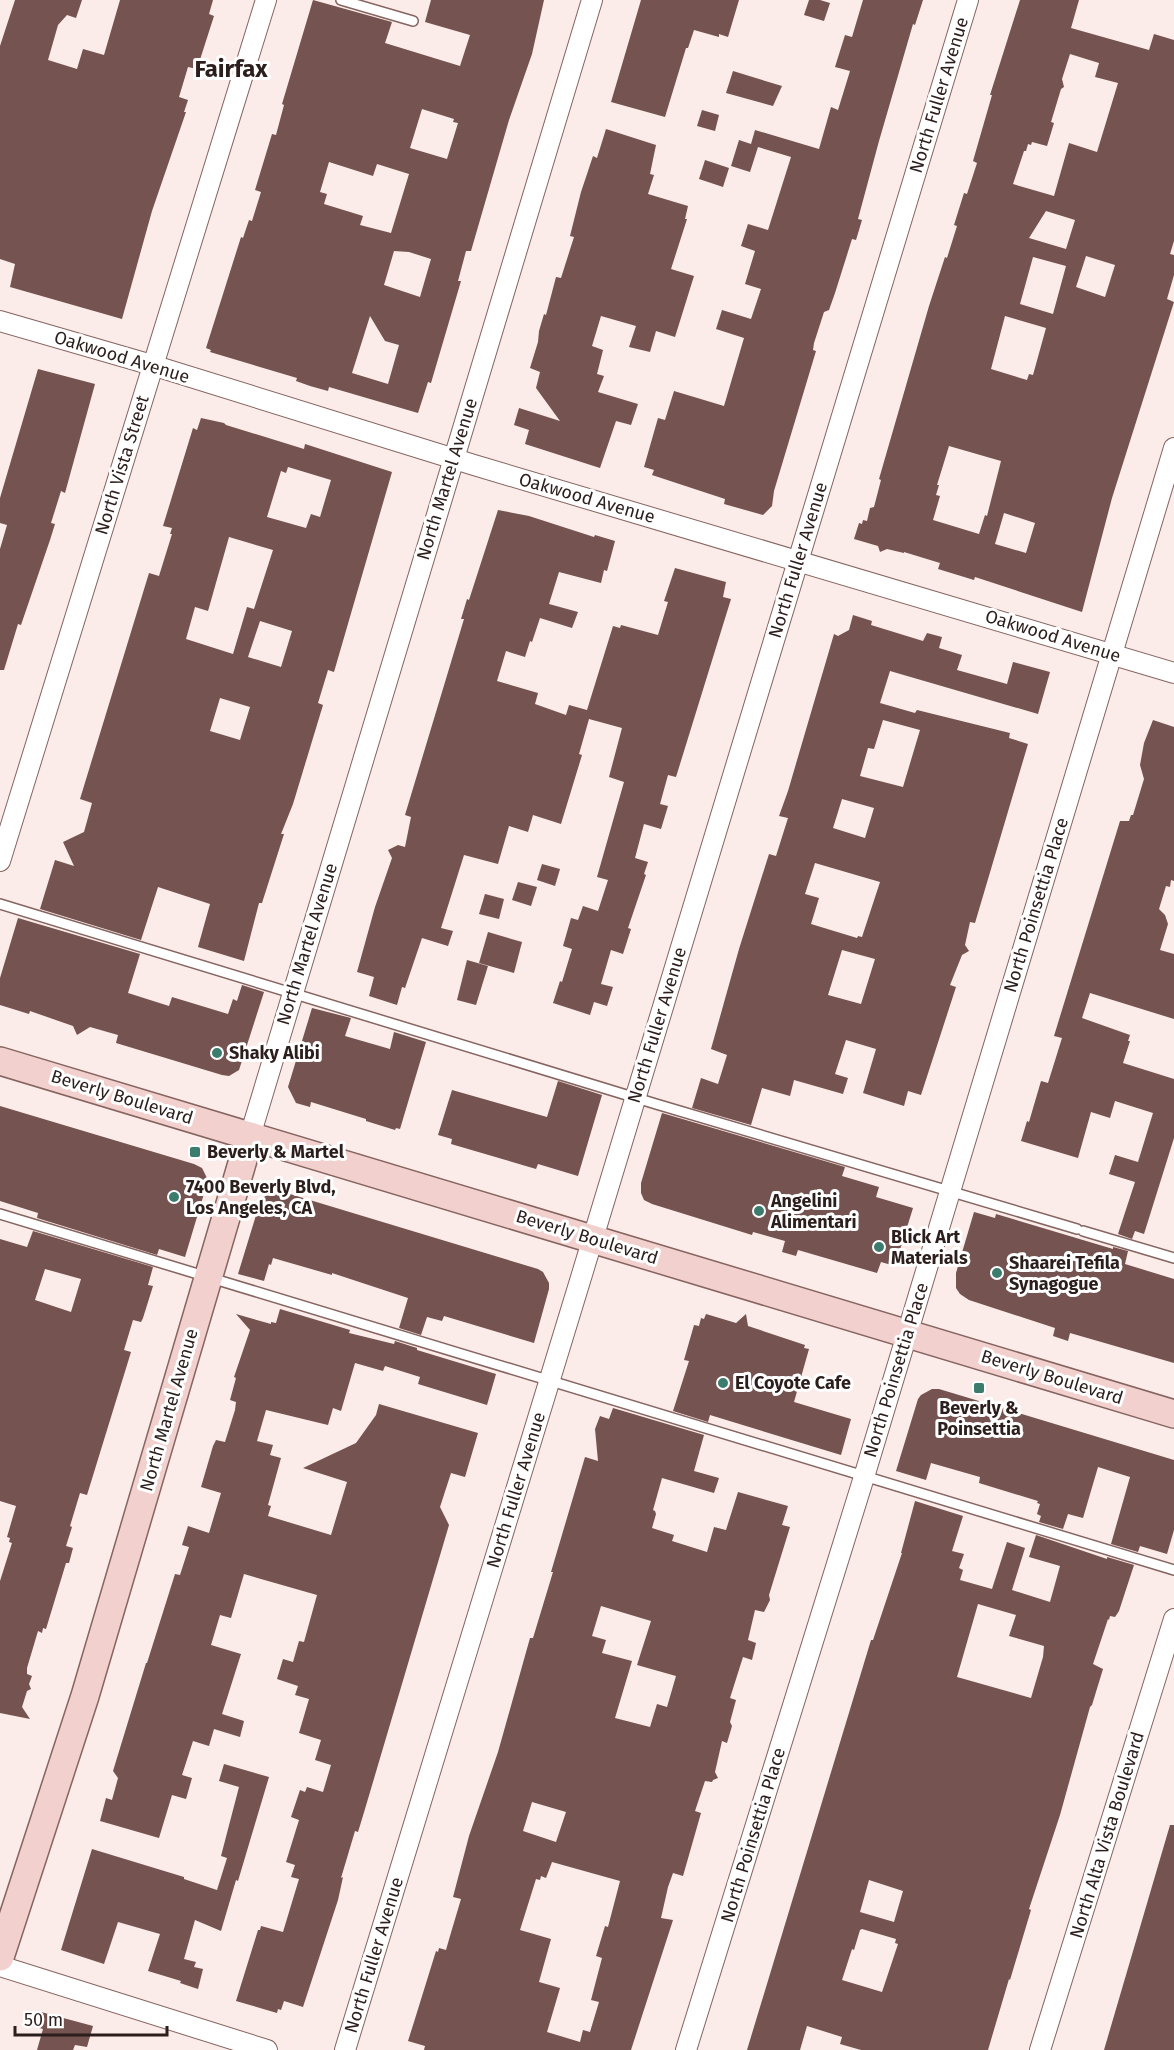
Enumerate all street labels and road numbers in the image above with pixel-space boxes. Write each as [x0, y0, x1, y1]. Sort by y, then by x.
street label: North Fuller Avenue [905, 14, 973, 176]
street label: Oakwood Avenue [52, 326, 192, 388]
street label: North Vista Street [90, 392, 154, 537]
street label: North Martel Avenue [412, 395, 482, 563]
street label: Oakwood Avenue [516, 468, 658, 528]
street label: North Fuller Avenue [764, 479, 832, 641]
street label: Oakwood Avenue [983, 605, 1123, 667]
street label: North Poinsettia Place [999, 815, 1073, 995]
street label: North Martel Avenue [272, 860, 342, 1028]
street label: North Fuller Avenue [623, 944, 691, 1106]
street label: Beverly Boulevard [48, 1065, 196, 1129]
street label: Beverly Boulevard [513, 1205, 661, 1269]
street label: North Poinsettia Place [859, 1280, 933, 1460]
street label: North Martel Avenue [135, 1326, 203, 1494]
street label: Beverly Boulevard [978, 1345, 1126, 1409]
street label: North Fuller Avenue [482, 1409, 550, 1571]
street label: North Alta Vista Boulevard [1065, 1729, 1149, 1941]
street label: North Poinsettia Place [716, 1745, 790, 1925]
street label: North Fuller Avenue [340, 1874, 408, 2036]

